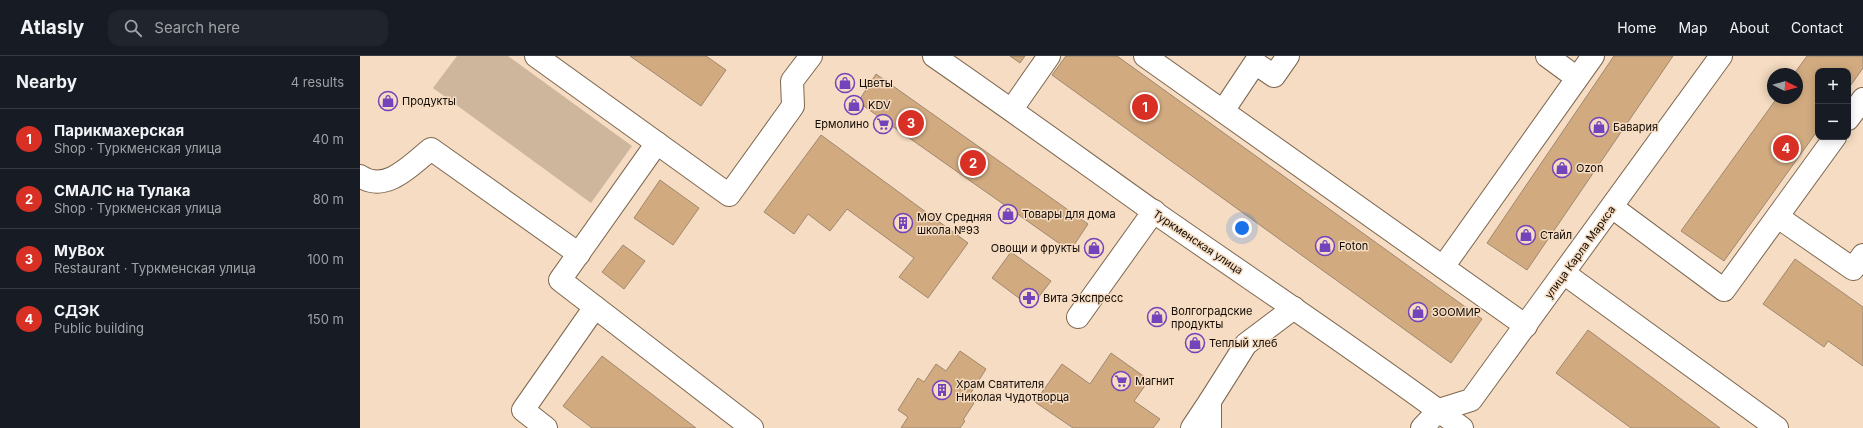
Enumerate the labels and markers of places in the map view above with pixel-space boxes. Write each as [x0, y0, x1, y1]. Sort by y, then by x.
shop icon: Цветы [834, 72, 856, 94]
place label: Цветы [859, 76, 893, 90]
shop icon: Продукты [377, 90, 399, 112]
pin: 1 [1132, 92, 1158, 122]
place label: Продукты [402, 94, 456, 108]
shop icon: KDV [843, 94, 865, 116]
place label: KDV [868, 98, 891, 112]
pin: 3 [898, 108, 924, 138]
supermarket icon: Ермолино [872, 113, 894, 135]
shop icon: Бавария [1588, 116, 1610, 138]
place label: Ермолино [815, 117, 869, 131]
place label: Бавария [1613, 120, 1658, 134]
pin: 4 [1773, 133, 1799, 163]
pin: 2 [960, 148, 986, 178]
shop icon: Ozon [1551, 157, 1573, 179]
place label: Ozon [1576, 161, 1603, 175]
shop icon: Товары для дома [997, 203, 1019, 225]
place label: Товары для дома [1022, 207, 1116, 221]
place label: МОУ Средняя школа №93 [917, 210, 992, 237]
building icon: МОУ Средняя школа №93 [892, 212, 914, 234]
shop icon: Стайл [1515, 224, 1537, 246]
place label: Стайл [1540, 228, 1572, 242]
shop icon: Foton [1314, 235, 1336, 257]
shop icon: Овощи и фрукты [1083, 237, 1105, 259]
place label: Foton [1339, 239, 1368, 253]
place label: Овощи и фрукты [991, 241, 1080, 255]
pharmacy icon: Вита Экспресс [1018, 287, 1040, 309]
place label: Вита Экспресс [1043, 291, 1123, 305]
shop icon: ЗООМИР [1407, 301, 1429, 323]
place label: Волгоградские продукты [1171, 304, 1252, 331]
place label: ЗООМИР [1432, 305, 1481, 319]
shop icon: Волгоградские продукты [1146, 306, 1168, 328]
shop icon: Теплый хлеб [1184, 332, 1206, 354]
place label: Теплый хлеб [1209, 336, 1277, 350]
supermarket icon: Магнит [1110, 370, 1132, 392]
place label: Магнит [1135, 374, 1175, 388]
place label: Храм Святителя Николая Чудотворца [956, 377, 1069, 404]
building icon: Храм Святителя Николая Чудотворца [931, 379, 953, 401]

